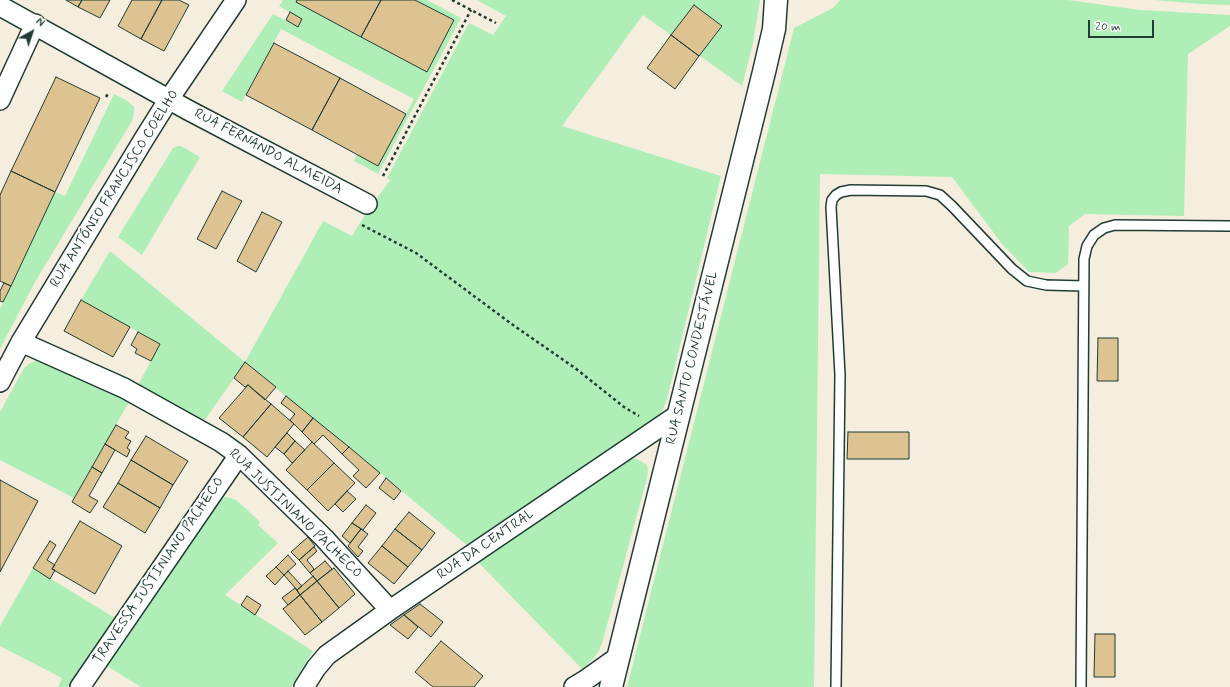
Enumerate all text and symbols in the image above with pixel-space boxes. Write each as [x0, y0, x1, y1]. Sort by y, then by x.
north arrow [12, 12, 52, 52]
scale bar [1090, 12, 1156, 38]
text: N [32, 15, 47, 31]
text: 20 m [1095, 19, 1121, 35]
street label: RUA ANTÓNIO FRANCISCO COELHO [47, 87, 183, 291]
street label: RUA FERNANDO ALMEIDA [191, 106, 345, 198]
street label: RUA SANTO CONDESTÁVEL [663, 270, 723, 446]
street label: RUA JUSTINIANO PACHECO [225, 446, 365, 582]
street label: TRAVESSA JUSTINIANO PACHECO [90, 474, 228, 668]
street label: RUA DA CENTRAL [434, 506, 538, 584]

